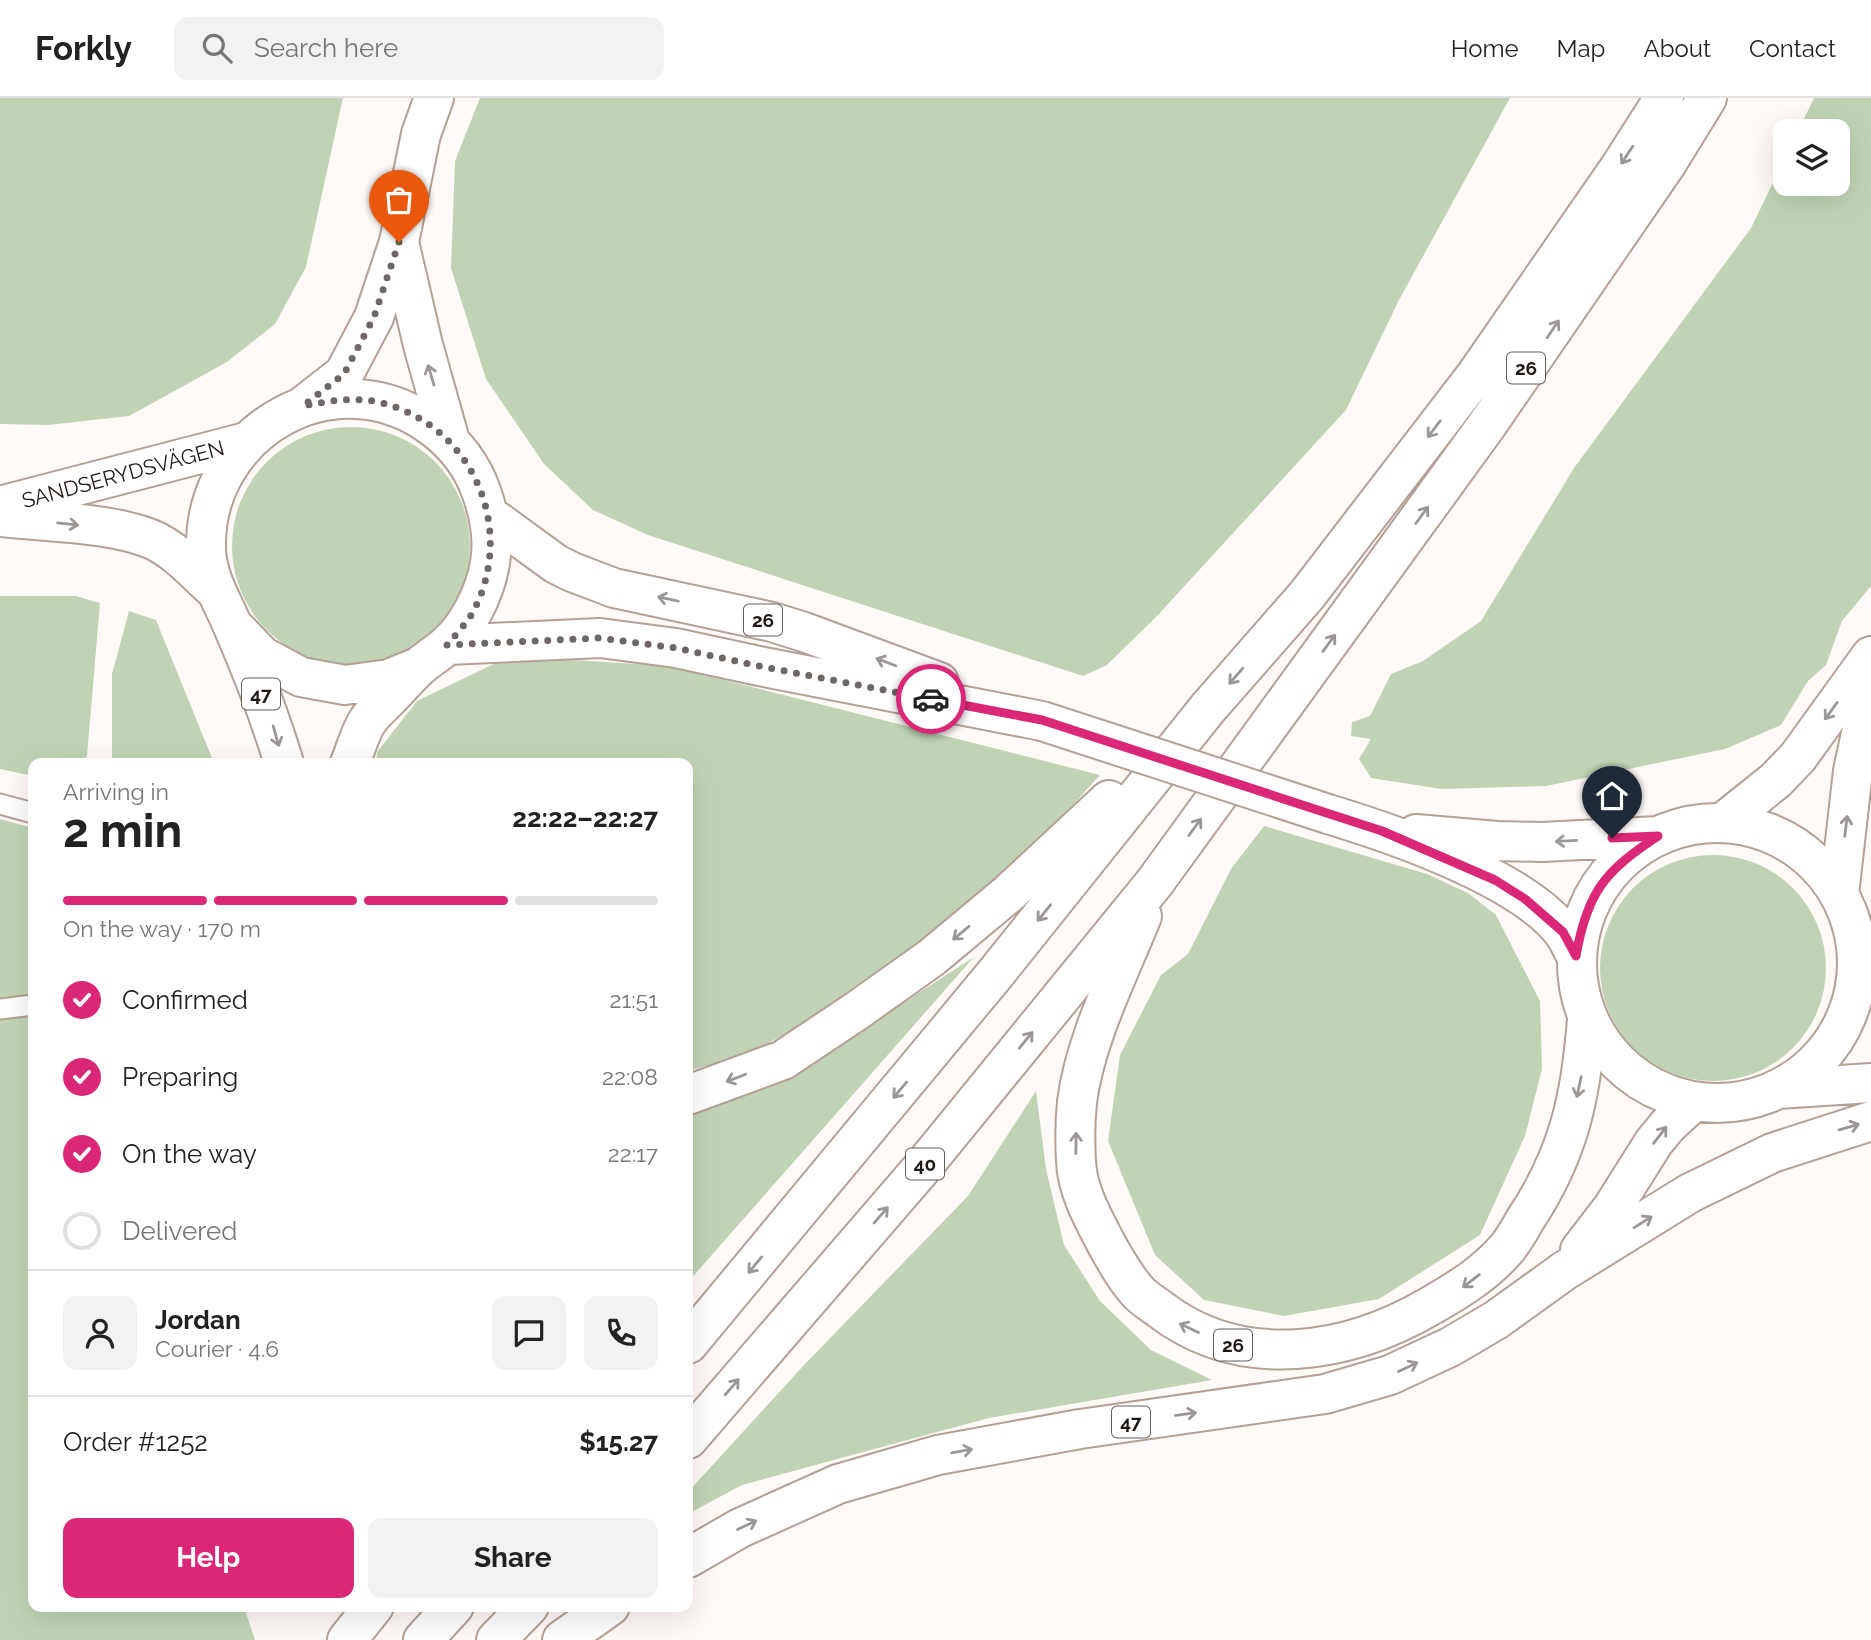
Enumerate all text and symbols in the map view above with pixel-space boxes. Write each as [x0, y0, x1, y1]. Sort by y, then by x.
search box [174, 17, 664, 80]
text: Forkly [35, 29, 132, 68]
icon: search [198, 29, 236, 67]
text: Search here [254, 33, 398, 63]
text: Home [1451, 34, 1519, 63]
text: Map [1557, 34, 1605, 63]
text: About [1643, 34, 1711, 63]
text: Contact [1749, 34, 1836, 63]
map controls [1773, 119, 1850, 196]
button: layers [1773, 119, 1850, 196]
one-way arrow [1620, 145, 1634, 165]
pin [369, 170, 429, 242]
icon: bag [380, 181, 418, 219]
one-way arrow [1546, 320, 1560, 339]
road number: 26 [1507, 352, 1545, 384]
one-way arrow [424, 364, 437, 386]
one-way arrow [1427, 419, 1442, 438]
street label: SANDSERYDSVÄGEN [19, 435, 227, 513]
one-way arrow [1415, 506, 1429, 525]
one-way arrow [56, 518, 79, 531]
one-way arrow [657, 591, 680, 605]
road number: 26 [744, 604, 782, 636]
one-way arrow [1322, 634, 1336, 653]
one-way arrow [875, 655, 897, 668]
courier [896, 664, 966, 734]
one-way arrow [1228, 667, 1244, 685]
road number: 47 [242, 678, 280, 709]
icon: car [912, 680, 950, 718]
one-way arrow [1824, 701, 1838, 720]
one-way arrow [270, 724, 283, 746]
pin [1582, 766, 1642, 838]
icon: home [1593, 777, 1631, 815]
text: Arriving in [63, 778, 169, 805]
text: 22:22–22:27 [512, 803, 658, 833]
text: 2 min [63, 804, 182, 858]
one-way arrow [1840, 815, 1853, 838]
one-way arrow [1188, 818, 1202, 837]
one-way arrow [1554, 834, 1577, 847]
one-way arrow [1036, 904, 1051, 922]
text: On the way · 170 m [63, 915, 261, 942]
one-way arrow [953, 925, 971, 941]
icon: check [63, 981, 101, 1019]
text: Confirmed [122, 985, 248, 1015]
text: 21:51 [609, 986, 658, 1013]
one-way arrow [1018, 1031, 1034, 1049]
icon: check [63, 1058, 101, 1096]
text: Preparing [122, 1062, 238, 1092]
text: 22:08 [602, 1063, 658, 1090]
one-way arrow [725, 1073, 747, 1086]
one-way arrow [1572, 1075, 1586, 1098]
one-way arrow [892, 1080, 907, 1098]
one-way arrow [1837, 1120, 1859, 1133]
one-way arrow [1652, 1127, 1667, 1145]
one-way arrow [1070, 1131, 1083, 1154]
icon: check [63, 1135, 101, 1173]
text: On the way [122, 1139, 257, 1169]
text: 22:17 [608, 1140, 658, 1167]
road number: 40 [906, 1148, 944, 1180]
one-way arrow [873, 1206, 889, 1224]
one-way arrow [1632, 1215, 1652, 1229]
text: Delivered [122, 1216, 237, 1246]
one-way arrow [747, 1256, 763, 1274]
one-way arrow [1462, 1273, 1480, 1288]
button: person [63, 1296, 137, 1370]
button: chat [492, 1296, 566, 1370]
button: phone [584, 1296, 658, 1370]
text: Jordan [155, 1305, 241, 1335]
one-way arrow [1179, 1321, 1200, 1334]
road number: 26 [1214, 1330, 1252, 1360]
text: Courier · 4.6 [155, 1335, 279, 1362]
one-way arrow [1397, 1360, 1418, 1373]
one-way arrow [724, 1379, 740, 1397]
road number: 47 [1112, 1406, 1150, 1438]
one-way arrow [1174, 1407, 1197, 1420]
text: Order #1252 [63, 1427, 208, 1457]
text: $15.27 [579, 1427, 658, 1457]
one-way arrow [950, 1443, 973, 1457]
button: Help [63, 1518, 354, 1598]
button: Share [368, 1518, 658, 1598]
one-way arrow [736, 1518, 757, 1531]

